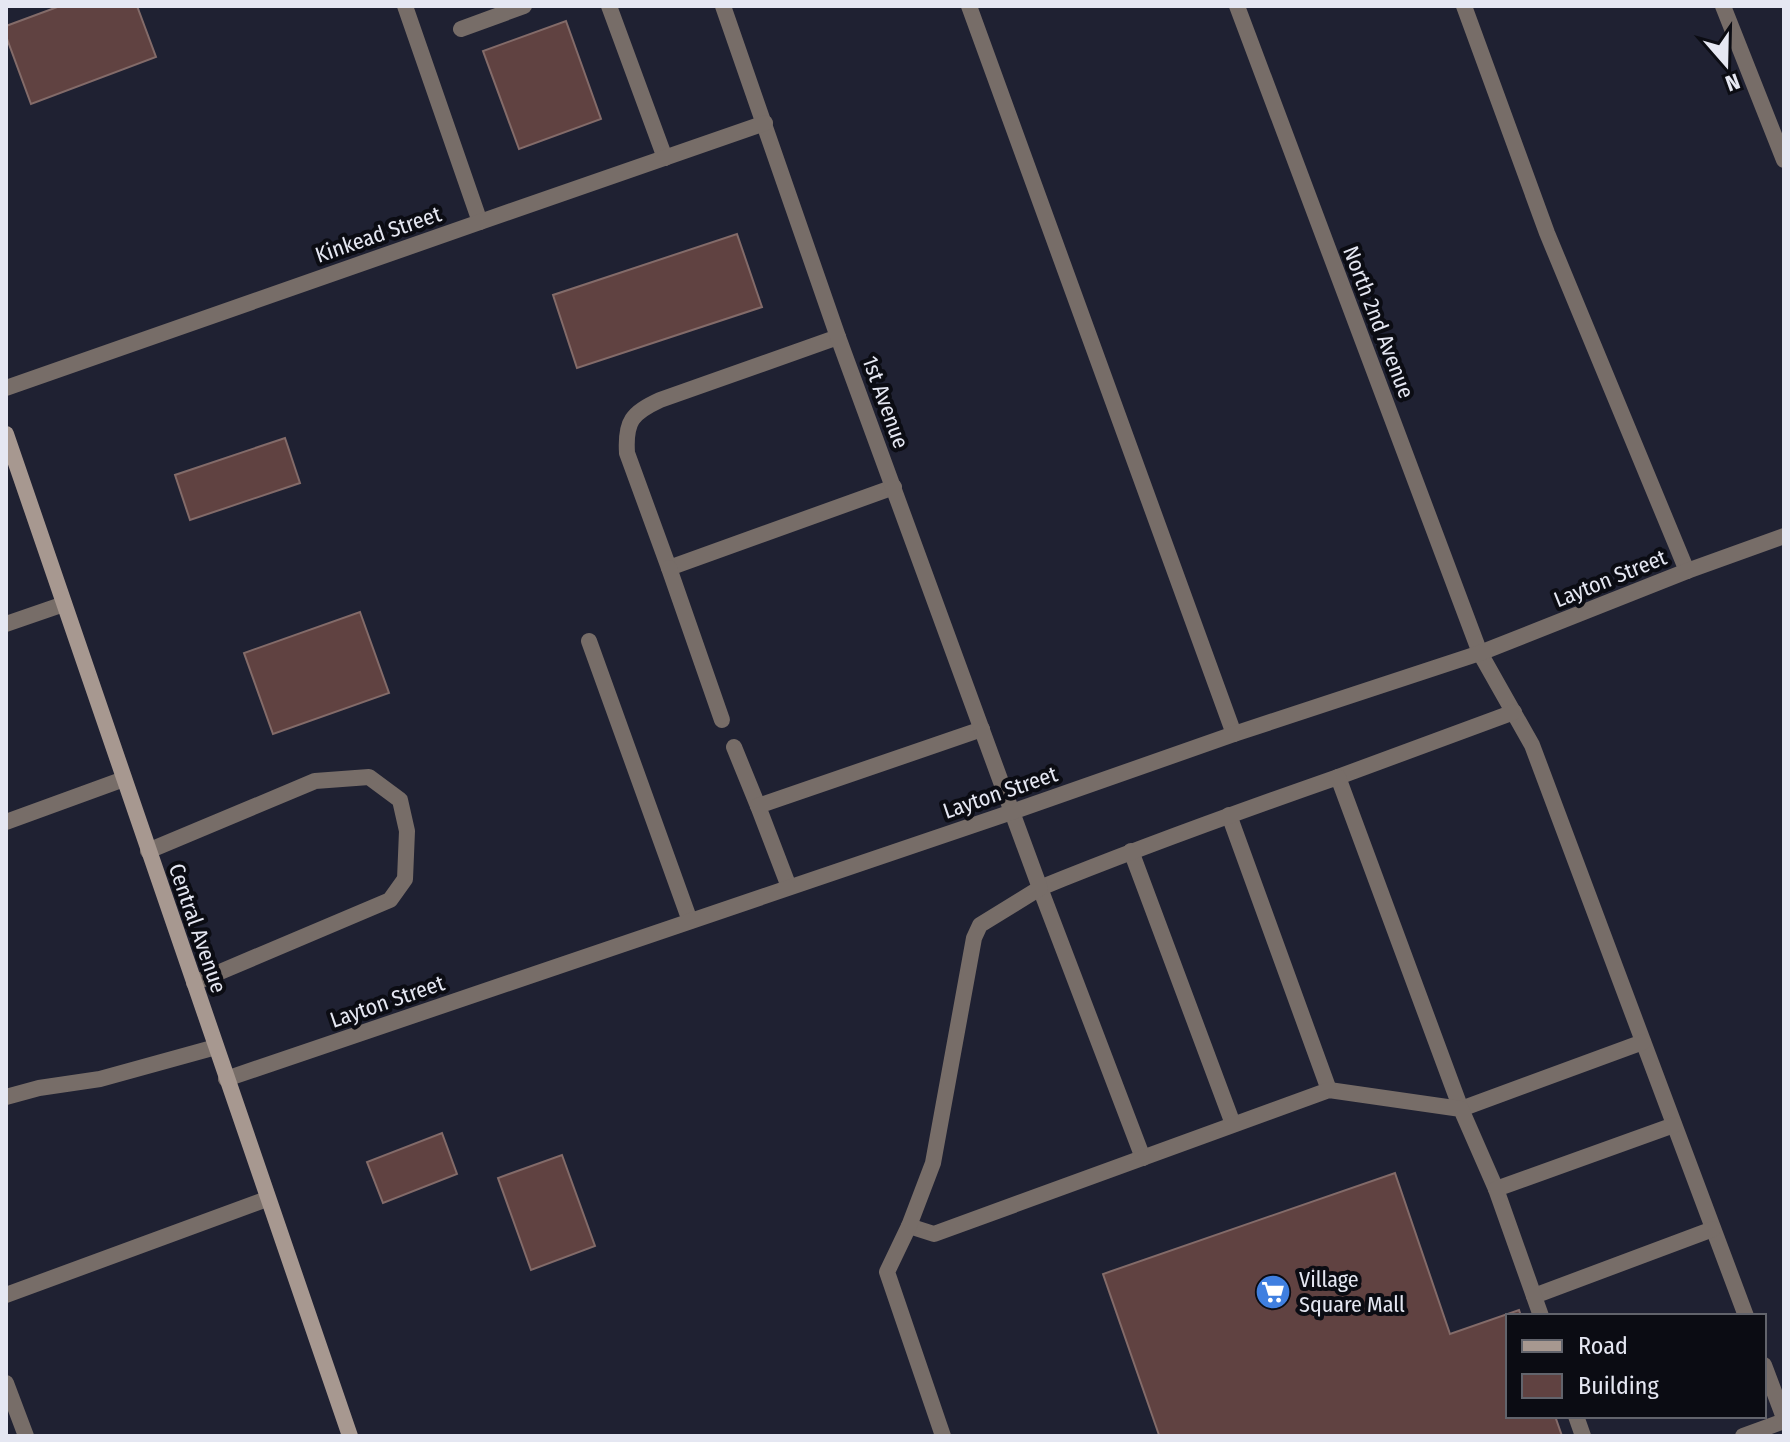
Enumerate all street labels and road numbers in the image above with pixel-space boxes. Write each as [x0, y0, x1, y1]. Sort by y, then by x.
street label: Kinkead Street [312, 200, 445, 269]
street label: North 2nd Avenue [1337, 242, 1420, 402]
street label: 1st Avenue [856, 352, 915, 452]
street label: Layton Street [1550, 543, 1671, 613]
street label: Layton Street [939, 760, 1062, 825]
street label: Central Avenue [163, 860, 232, 996]
street label: Layton Street [326, 969, 449, 1034]

